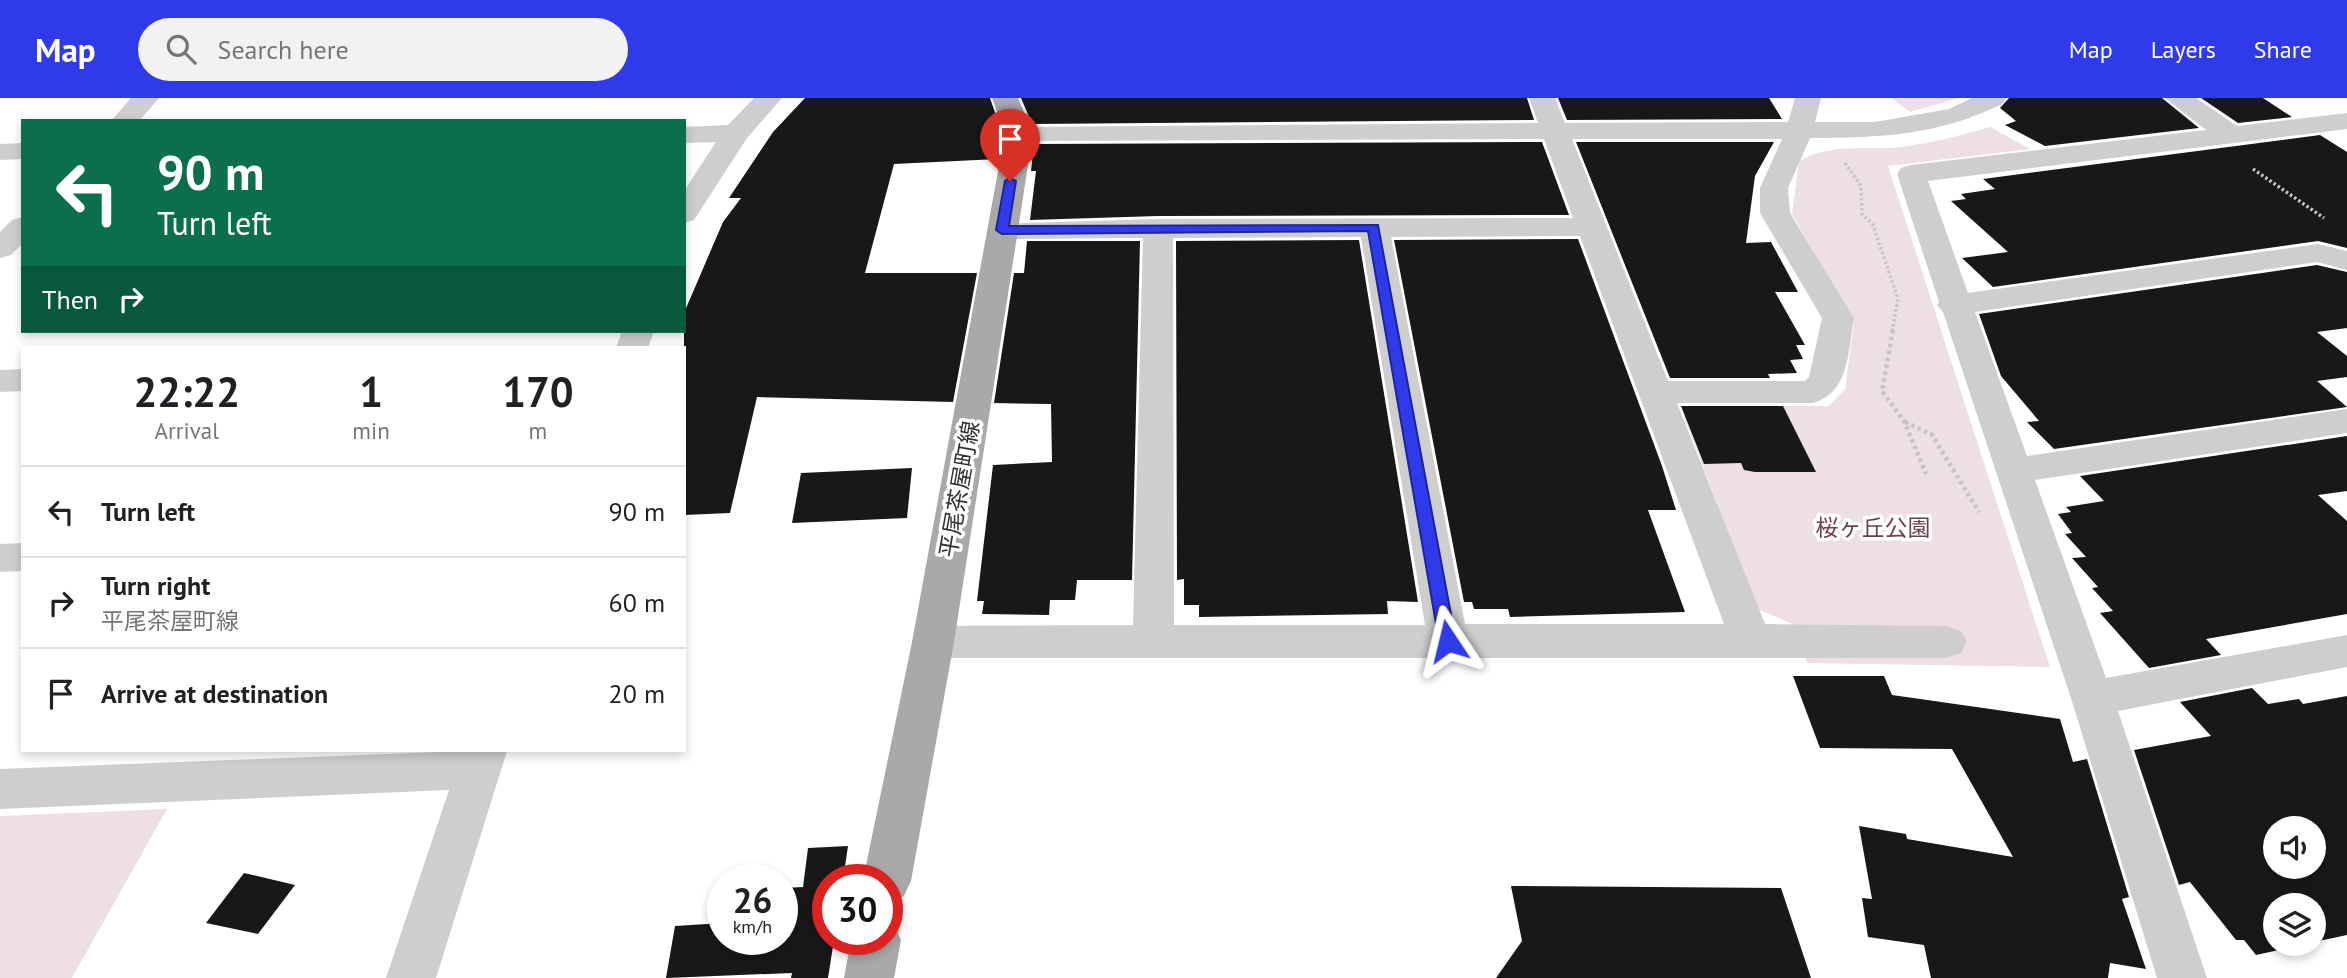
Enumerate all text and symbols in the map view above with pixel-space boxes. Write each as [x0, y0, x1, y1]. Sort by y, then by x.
search box [138, 18, 628, 81]
text: Map [35, 28, 96, 71]
icon: search [162, 30, 200, 68]
text: Search here [218, 33, 349, 66]
text: Map [2069, 34, 2113, 65]
text: Layers [2151, 34, 2216, 65]
text: Share [2254, 34, 2312, 65]
pin [980, 109, 1040, 181]
icon: arrive [991, 120, 1029, 158]
text: 90 m [157, 140, 264, 204]
icon: left [42, 147, 133, 238]
text: Turn left [157, 202, 272, 244]
icon: right [112, 280, 150, 318]
text: Then [42, 283, 98, 316]
text: 22:22 [133, 364, 240, 419]
text: 1 [359, 364, 383, 419]
text: 170 [502, 364, 574, 419]
text: Arrival [154, 416, 219, 445]
text: min [352, 416, 390, 445]
text: m [529, 416, 547, 445]
street label: 平尾茶屋町線 [933, 419, 985, 559]
icon: left [42, 493, 80, 531]
text: Turn left [101, 495, 195, 528]
text: 90 m [609, 495, 665, 528]
park label: 桜ヶ丘公園 [1816, 513, 1931, 542]
text: Turn right [101, 569, 210, 602]
icon: right [42, 584, 80, 622]
text: 60 m [609, 586, 665, 619]
position arrow [1411, 604, 1485, 678]
text: 平尾茶屋町線 [101, 606, 239, 635]
icon: arrive [42, 675, 80, 713]
text: Arrive at destination [101, 677, 328, 710]
text: 20 m [609, 677, 665, 710]
map controls [2263, 816, 2326, 956]
button: sound [2263, 816, 2326, 879]
speed limit sign: 30 [812, 864, 903, 955]
text: 26 [733, 877, 772, 923]
button: layers [2263, 893, 2326, 956]
text: km/h [733, 915, 772, 938]

